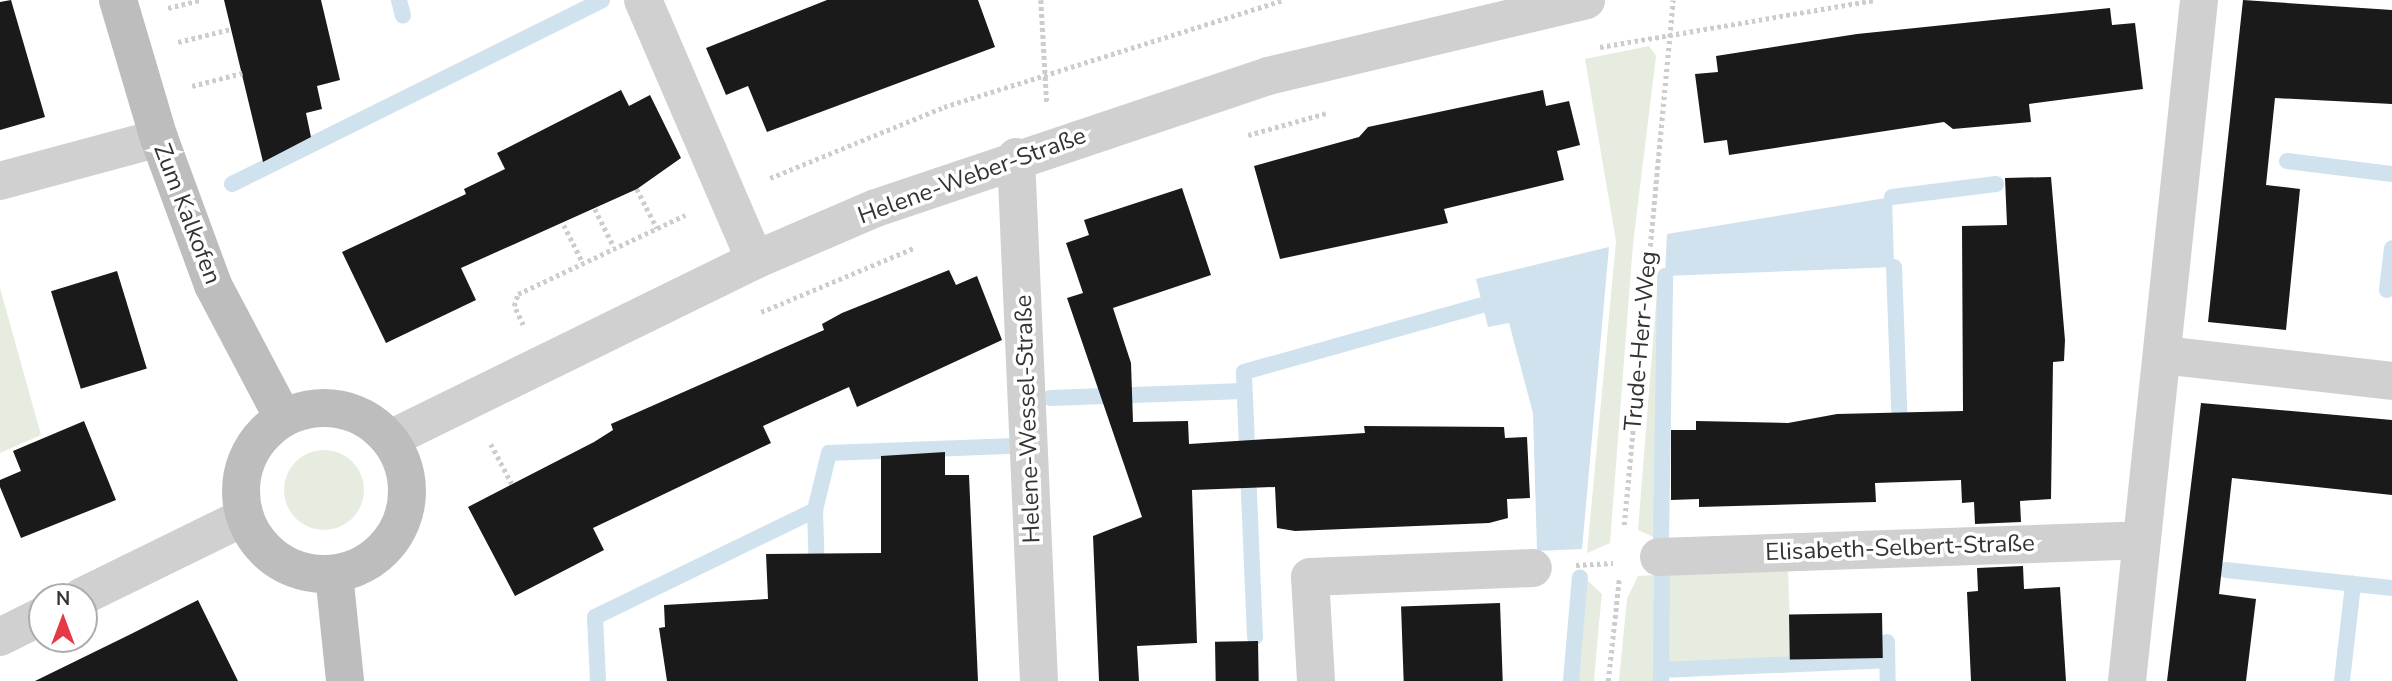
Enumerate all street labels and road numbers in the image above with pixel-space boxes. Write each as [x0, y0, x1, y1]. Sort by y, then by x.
street label: Helene-Weber-Straße [854, 121, 1090, 231]
street label: Zum Kalkofen [147, 140, 227, 288]
street label: Trude-Herr-Weg [1619, 250, 1663, 432]
street label: Helene-Wessel-Straße [1009, 294, 1047, 544]
street label: Elisabeth-Selbert-Straße [1765, 529, 2035, 567]

